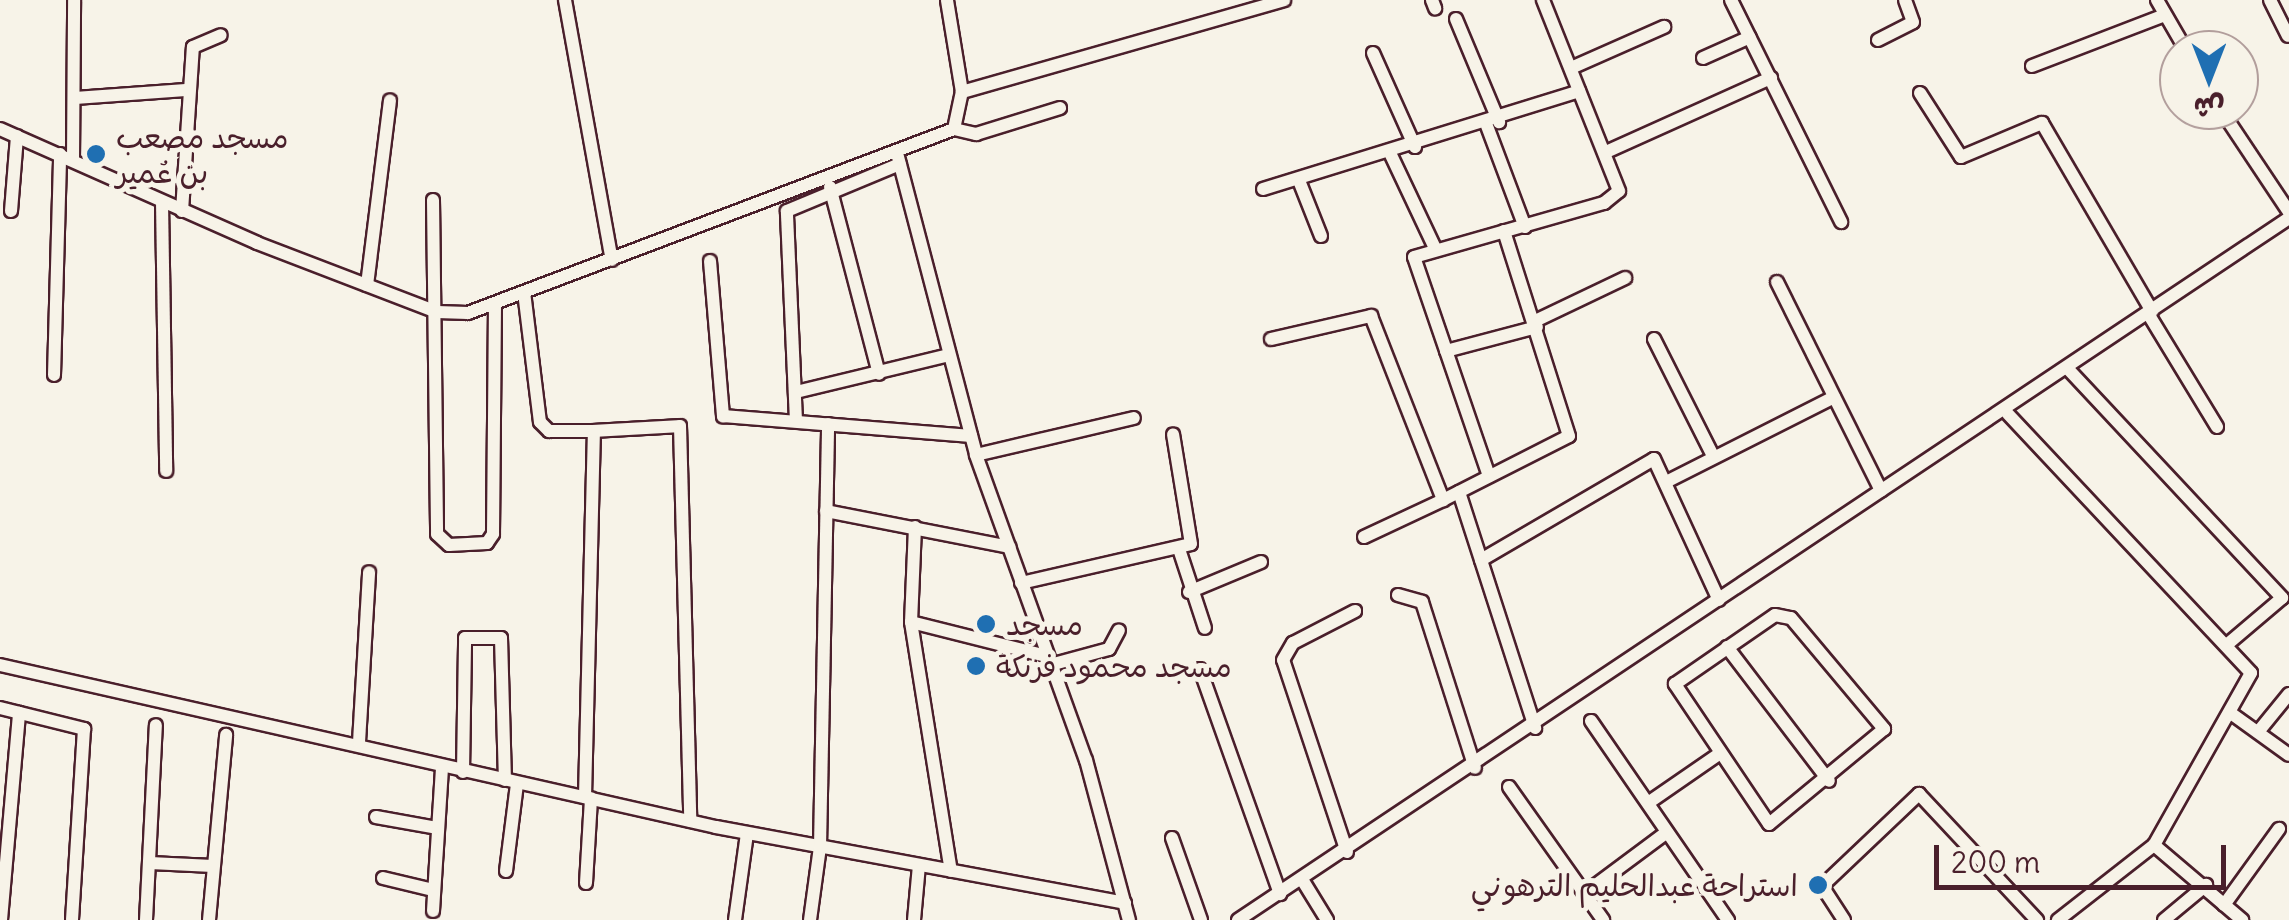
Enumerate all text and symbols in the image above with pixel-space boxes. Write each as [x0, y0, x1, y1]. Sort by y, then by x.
north arrow [2159, 30, 2259, 130]
text: ش [2194, 90, 2224, 126]
place label: مسجد مصعب بن عُمير [116, 119, 288, 190]
marker: مسجد مصعب بن عُمير [85, 143, 107, 165]
place label: مسجد [1006, 606, 1083, 642]
marker: مسجد [975, 613, 997, 635]
place label: مسجد محمود فرنكة [996, 648, 1232, 684]
marker: مسجد محمود فرنكة [965, 655, 987, 677]
scale bar [1939, 825, 2232, 887]
text: 200 m [1951, 843, 2040, 881]
place label: استراحة عبدالحليم الترهوني [1471, 867, 1798, 903]
marker: استراحة عبدالحليم الترهوني [1807, 874, 1829, 896]

